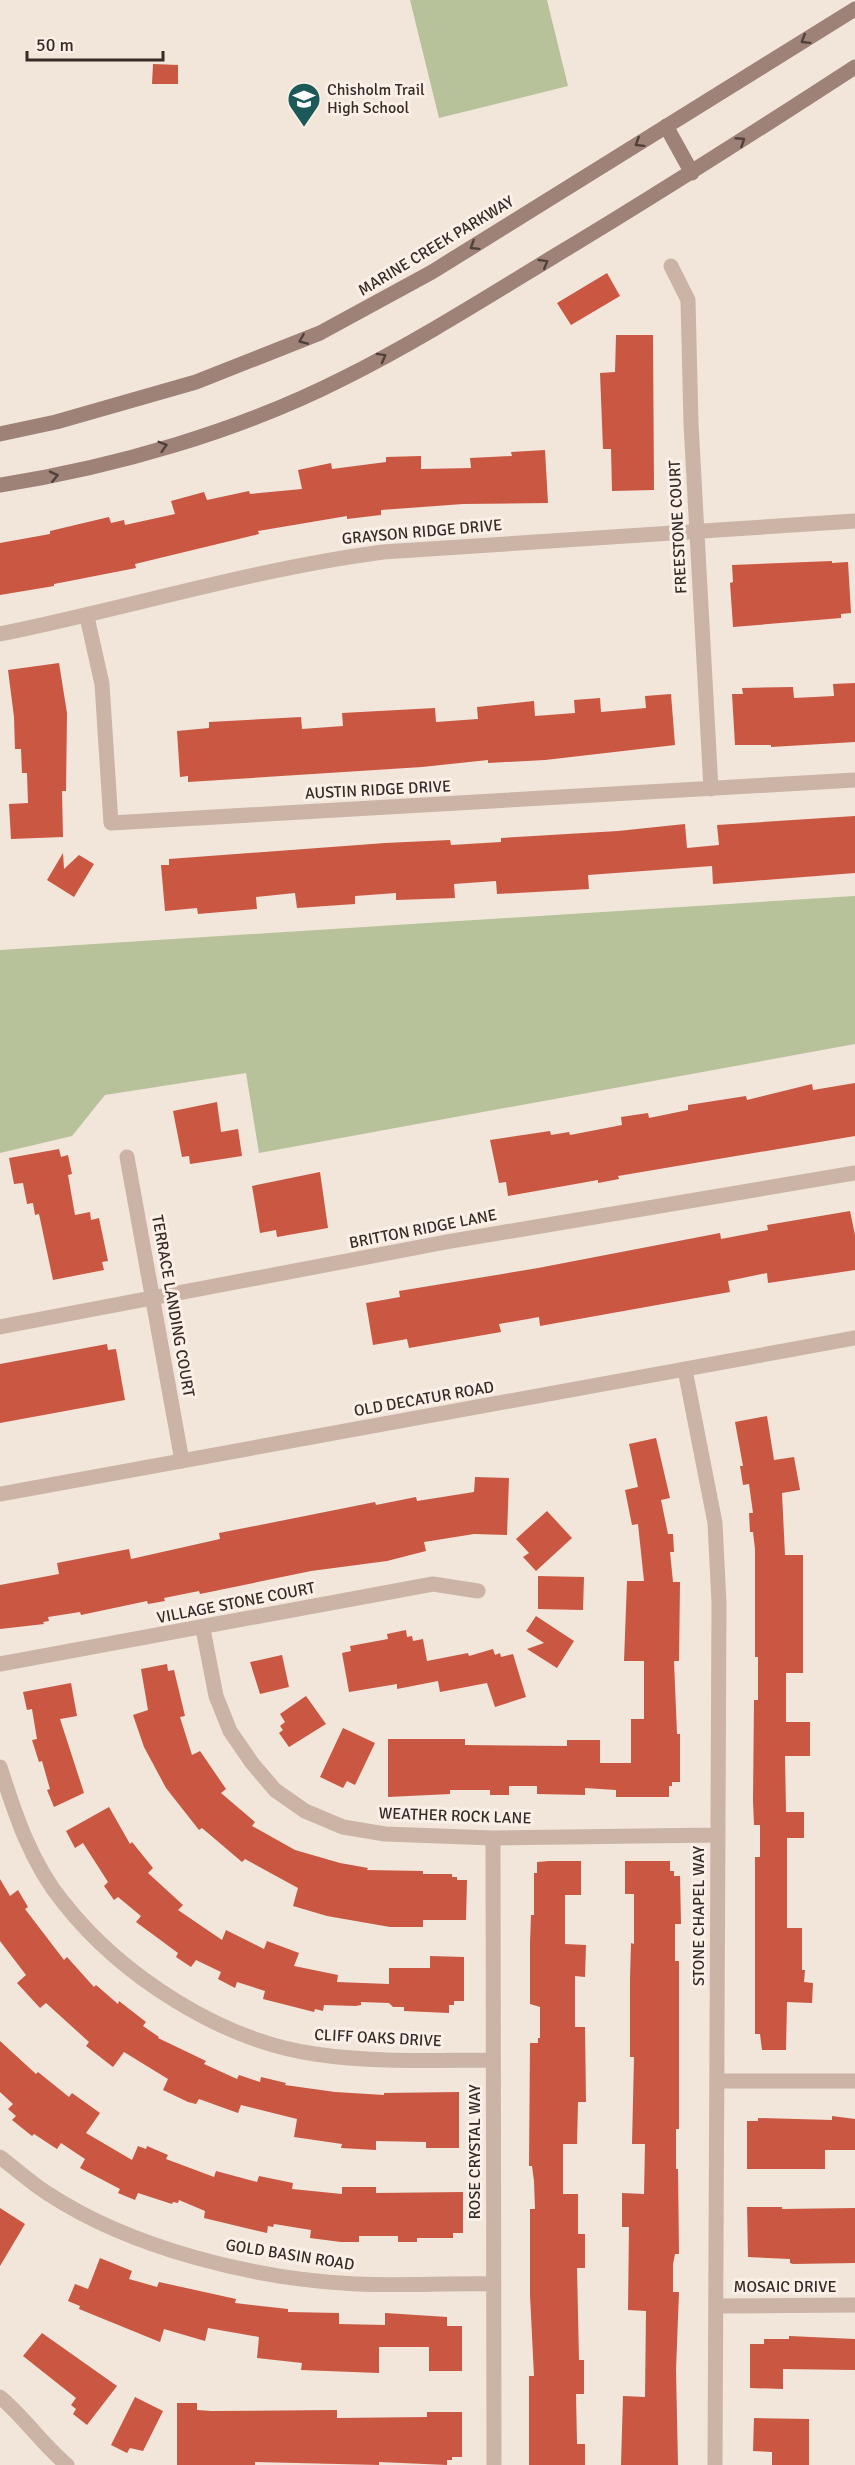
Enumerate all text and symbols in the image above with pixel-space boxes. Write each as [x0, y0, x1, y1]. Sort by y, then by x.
scale bar [27, 24, 164, 62]
one-way arrow [801, 33, 811, 45]
text: 50 m [36, 34, 74, 56]
place label: Chisholm Trail High School [327, 80, 425, 118]
school or university icon: Chisholm Trail High School [286, 81, 322, 128]
one-way arrow [635, 135, 646, 146]
one-way arrow [735, 137, 745, 149]
street label: MARINE CREEK PARKWAY [355, 192, 517, 300]
one-way arrow [470, 239, 481, 250]
one-way arrow [538, 259, 548, 270]
one-way arrow [299, 333, 310, 345]
one-way arrow [376, 353, 386, 364]
one-way arrow [157, 441, 168, 453]
street label: FREESTONE COURT [665, 459, 691, 594]
one-way arrow [49, 470, 59, 483]
street label: GRAYSON RIDGE DRIVE [341, 515, 503, 549]
street label: AUSTIN RIDGE DRIVE [305, 776, 451, 804]
street label: BRITTON RIDGE LANE [347, 1205, 499, 1253]
street label: TERRACE LANDING COURT [147, 1213, 199, 1399]
street label: OLD DECATUR ROAD [352, 1377, 496, 1421]
street label: VILLAGE STONE COURT [155, 1578, 317, 1628]
street label: WEATHER ROCK LANE [378, 1803, 532, 1829]
street label: STONE CHAPEL WAY [689, 1846, 709, 1986]
street label: CLIFF OAKS DRIVE [314, 2025, 442, 2051]
street label: ROSE CRYSTAL WAY [465, 2084, 485, 2220]
street label: GOLD BASIN ROAD [224, 2235, 356, 2275]
street label: MOSAIC DRIVE [734, 2277, 836, 2297]

